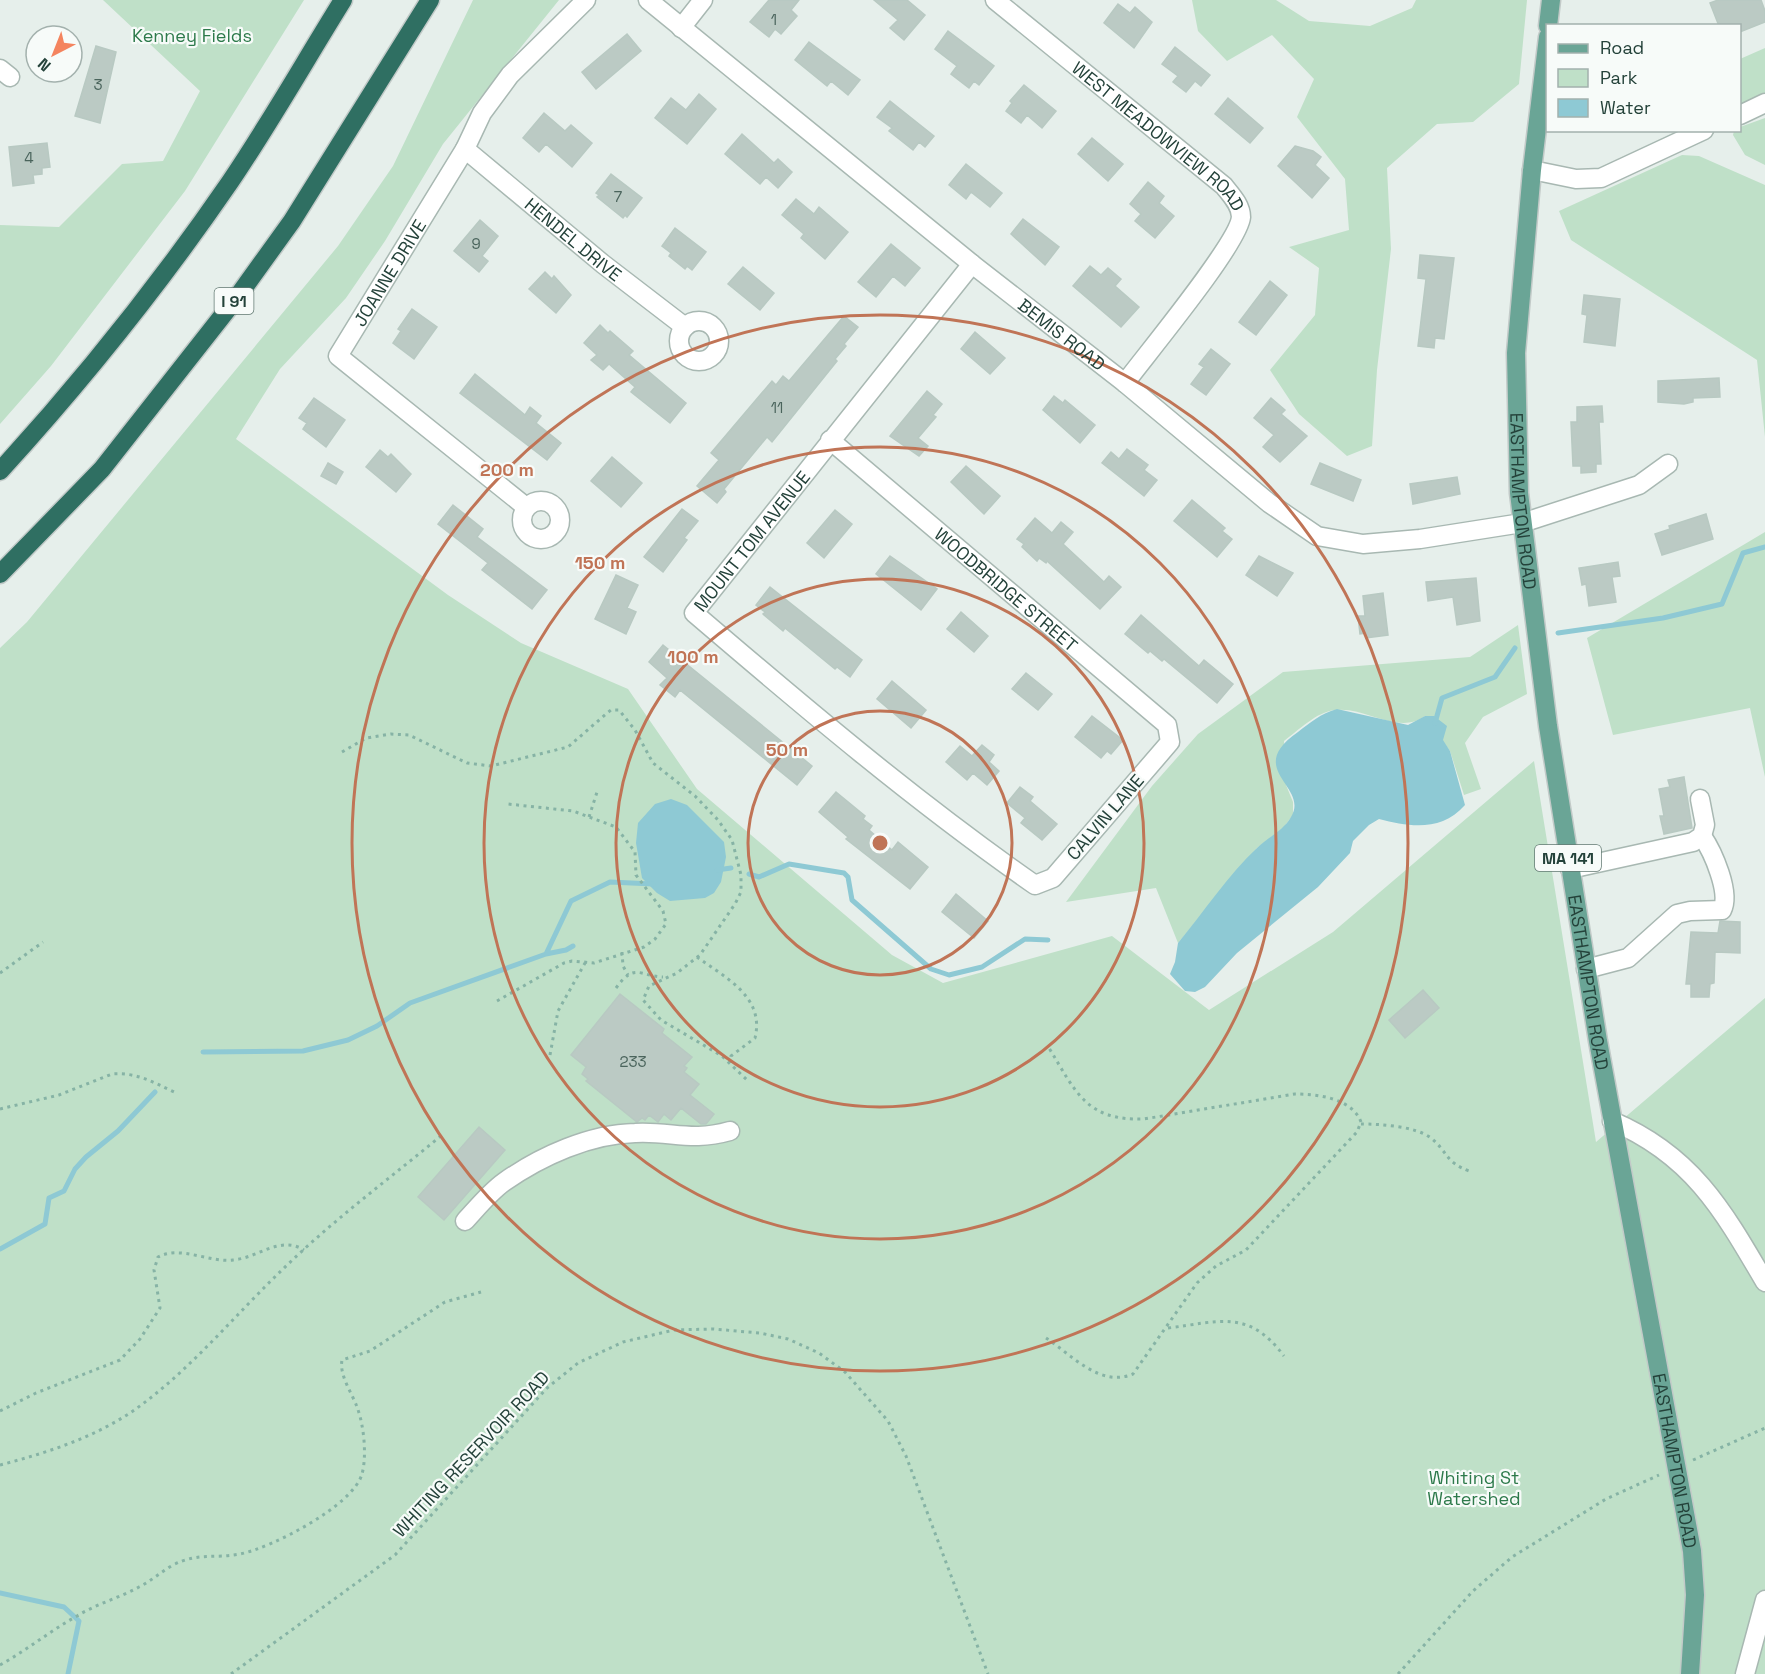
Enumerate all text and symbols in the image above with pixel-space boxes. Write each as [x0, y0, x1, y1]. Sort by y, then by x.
house number: 1 [771, 10, 777, 29]
north arrow [24, 24, 84, 84]
park label: Kenney Fields [132, 24, 252, 47]
legend [1546, 24, 1741, 132]
text: Road [1600, 36, 1644, 59]
text: N [33, 53, 55, 76]
street label: WEST MEADOWVIEW ROAD [1068, 56, 1250, 215]
text: Park [1600, 66, 1638, 89]
house number: 3 [93, 75, 103, 94]
text: Water [1600, 96, 1651, 119]
house number: 4 [24, 148, 34, 167]
house number: 7 [614, 187, 622, 206]
street label: HENDEL DRIVE [520, 192, 627, 286]
street label: JOANNE DRIVE [348, 215, 431, 330]
house number: 9 [471, 234, 481, 253]
road number: I 91 [214, 288, 254, 314]
street label: BEMIS ROAD [1014, 293, 1110, 375]
house number: 11 [771, 398, 783, 417]
street label: EASTHAMPTON ROAD [1506, 412, 1542, 591]
text: 200 m [480, 458, 534, 481]
street label: MOUNT TOM AVENUE [688, 466, 815, 616]
street label: WOODBRIDGE STREET [930, 522, 1083, 656]
text: 150 m [575, 551, 625, 574]
text: 100 m [667, 645, 719, 668]
text: 50 m [766, 738, 808, 761]
street label: CALVIN LANE [1061, 769, 1149, 865]
centre of rings [870, 833, 890, 853]
road number: MA 141 [1535, 845, 1601, 871]
street label: EASTHAMPTON ROAD [1563, 893, 1615, 1072]
house number: 233 [619, 1052, 647, 1071]
street label: WHITING RESERVOIR ROAD [388, 1366, 554, 1542]
street label: EASTHAMPTON ROAD [1648, 1371, 1703, 1550]
park label: Whiting St Watershed [1427, 1466, 1521, 1510]

